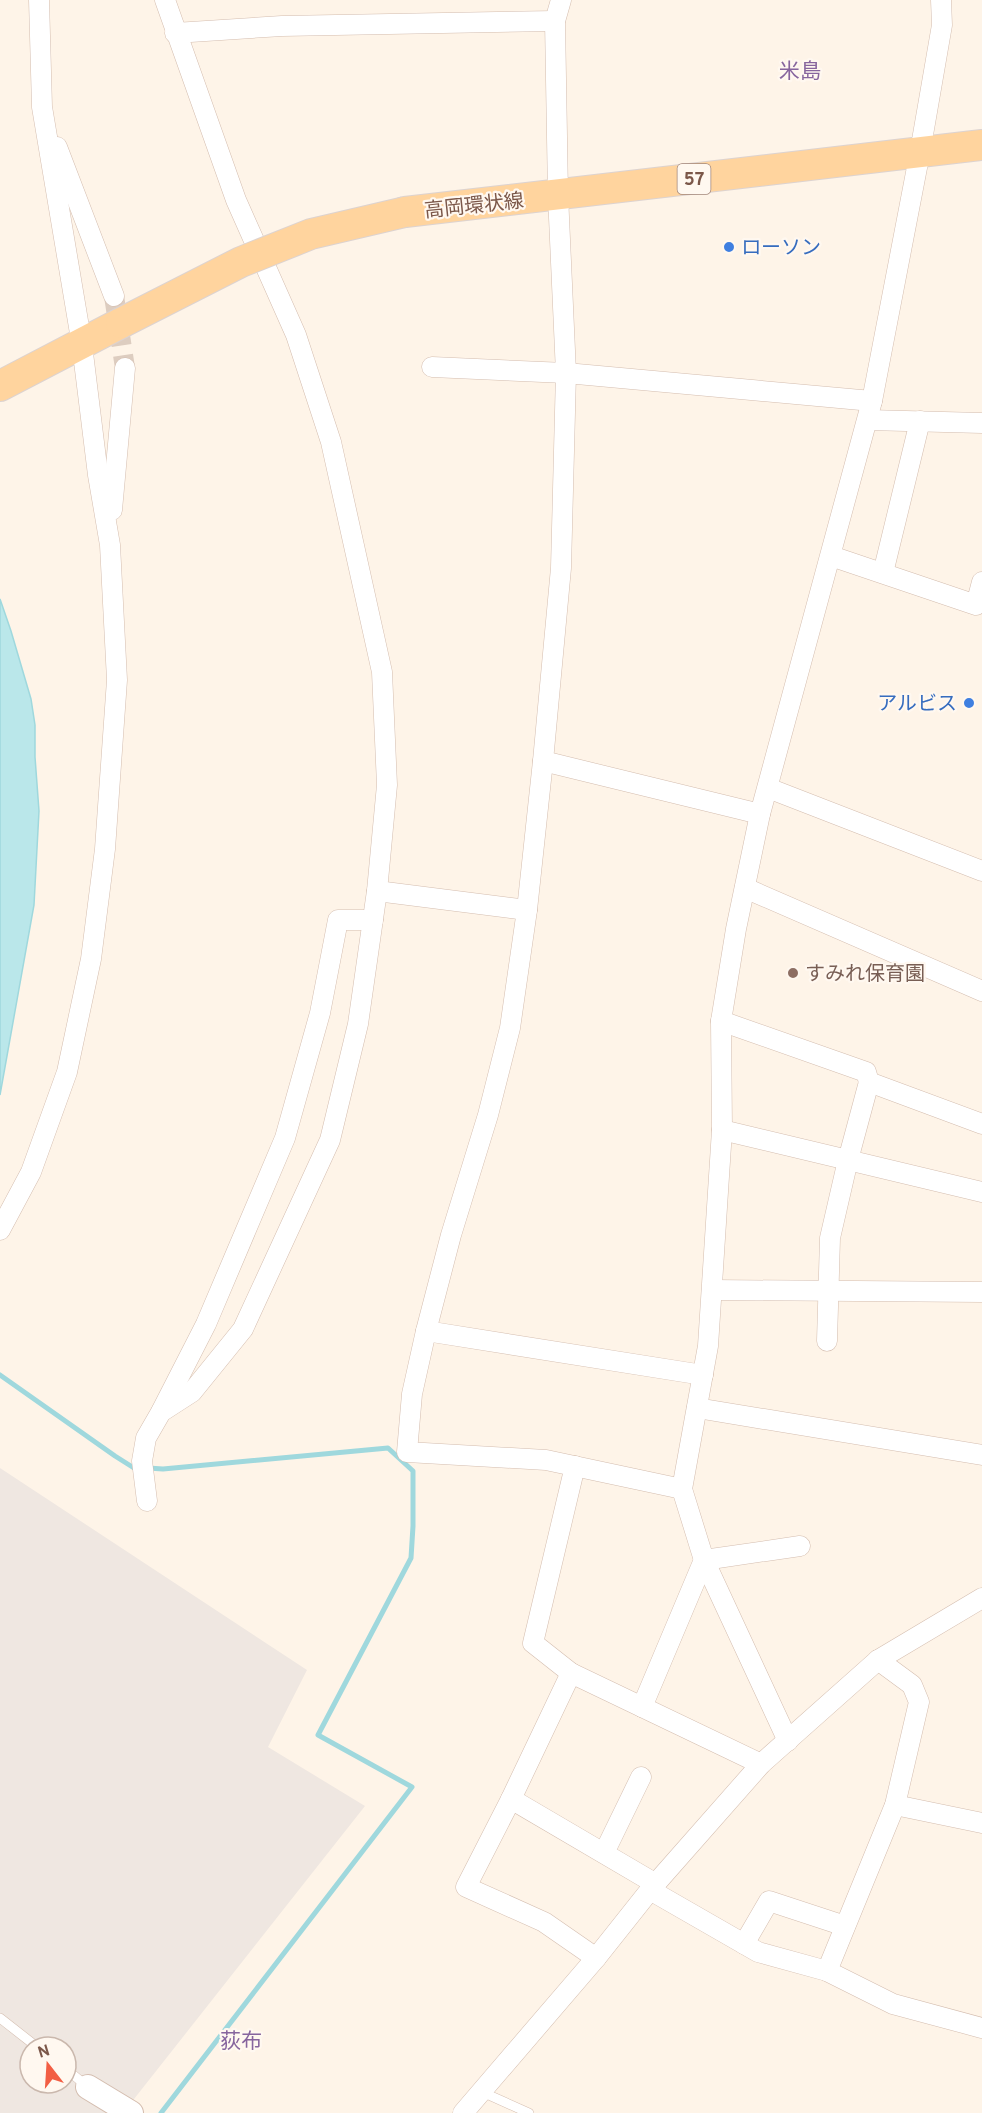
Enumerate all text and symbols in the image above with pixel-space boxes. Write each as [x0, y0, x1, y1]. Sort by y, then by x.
district label: 米島 [779, 59, 821, 86]
road number: 57 [678, 164, 710, 194]
street label: 高岡環状線 [423, 189, 525, 225]
place label: ローソン [741, 236, 821, 262]
marker: ローソン [722, 240, 736, 254]
place label: アルビス [877, 692, 957, 718]
marker: アルビス [962, 696, 976, 710]
place label: すみれ保育園 [805, 962, 925, 988]
marker: すみれ保育園 [786, 966, 800, 980]
district label: 荻布 [220, 2029, 262, 2056]
north arrow [18, 2035, 78, 2095]
text: N [36, 2041, 53, 2064]

